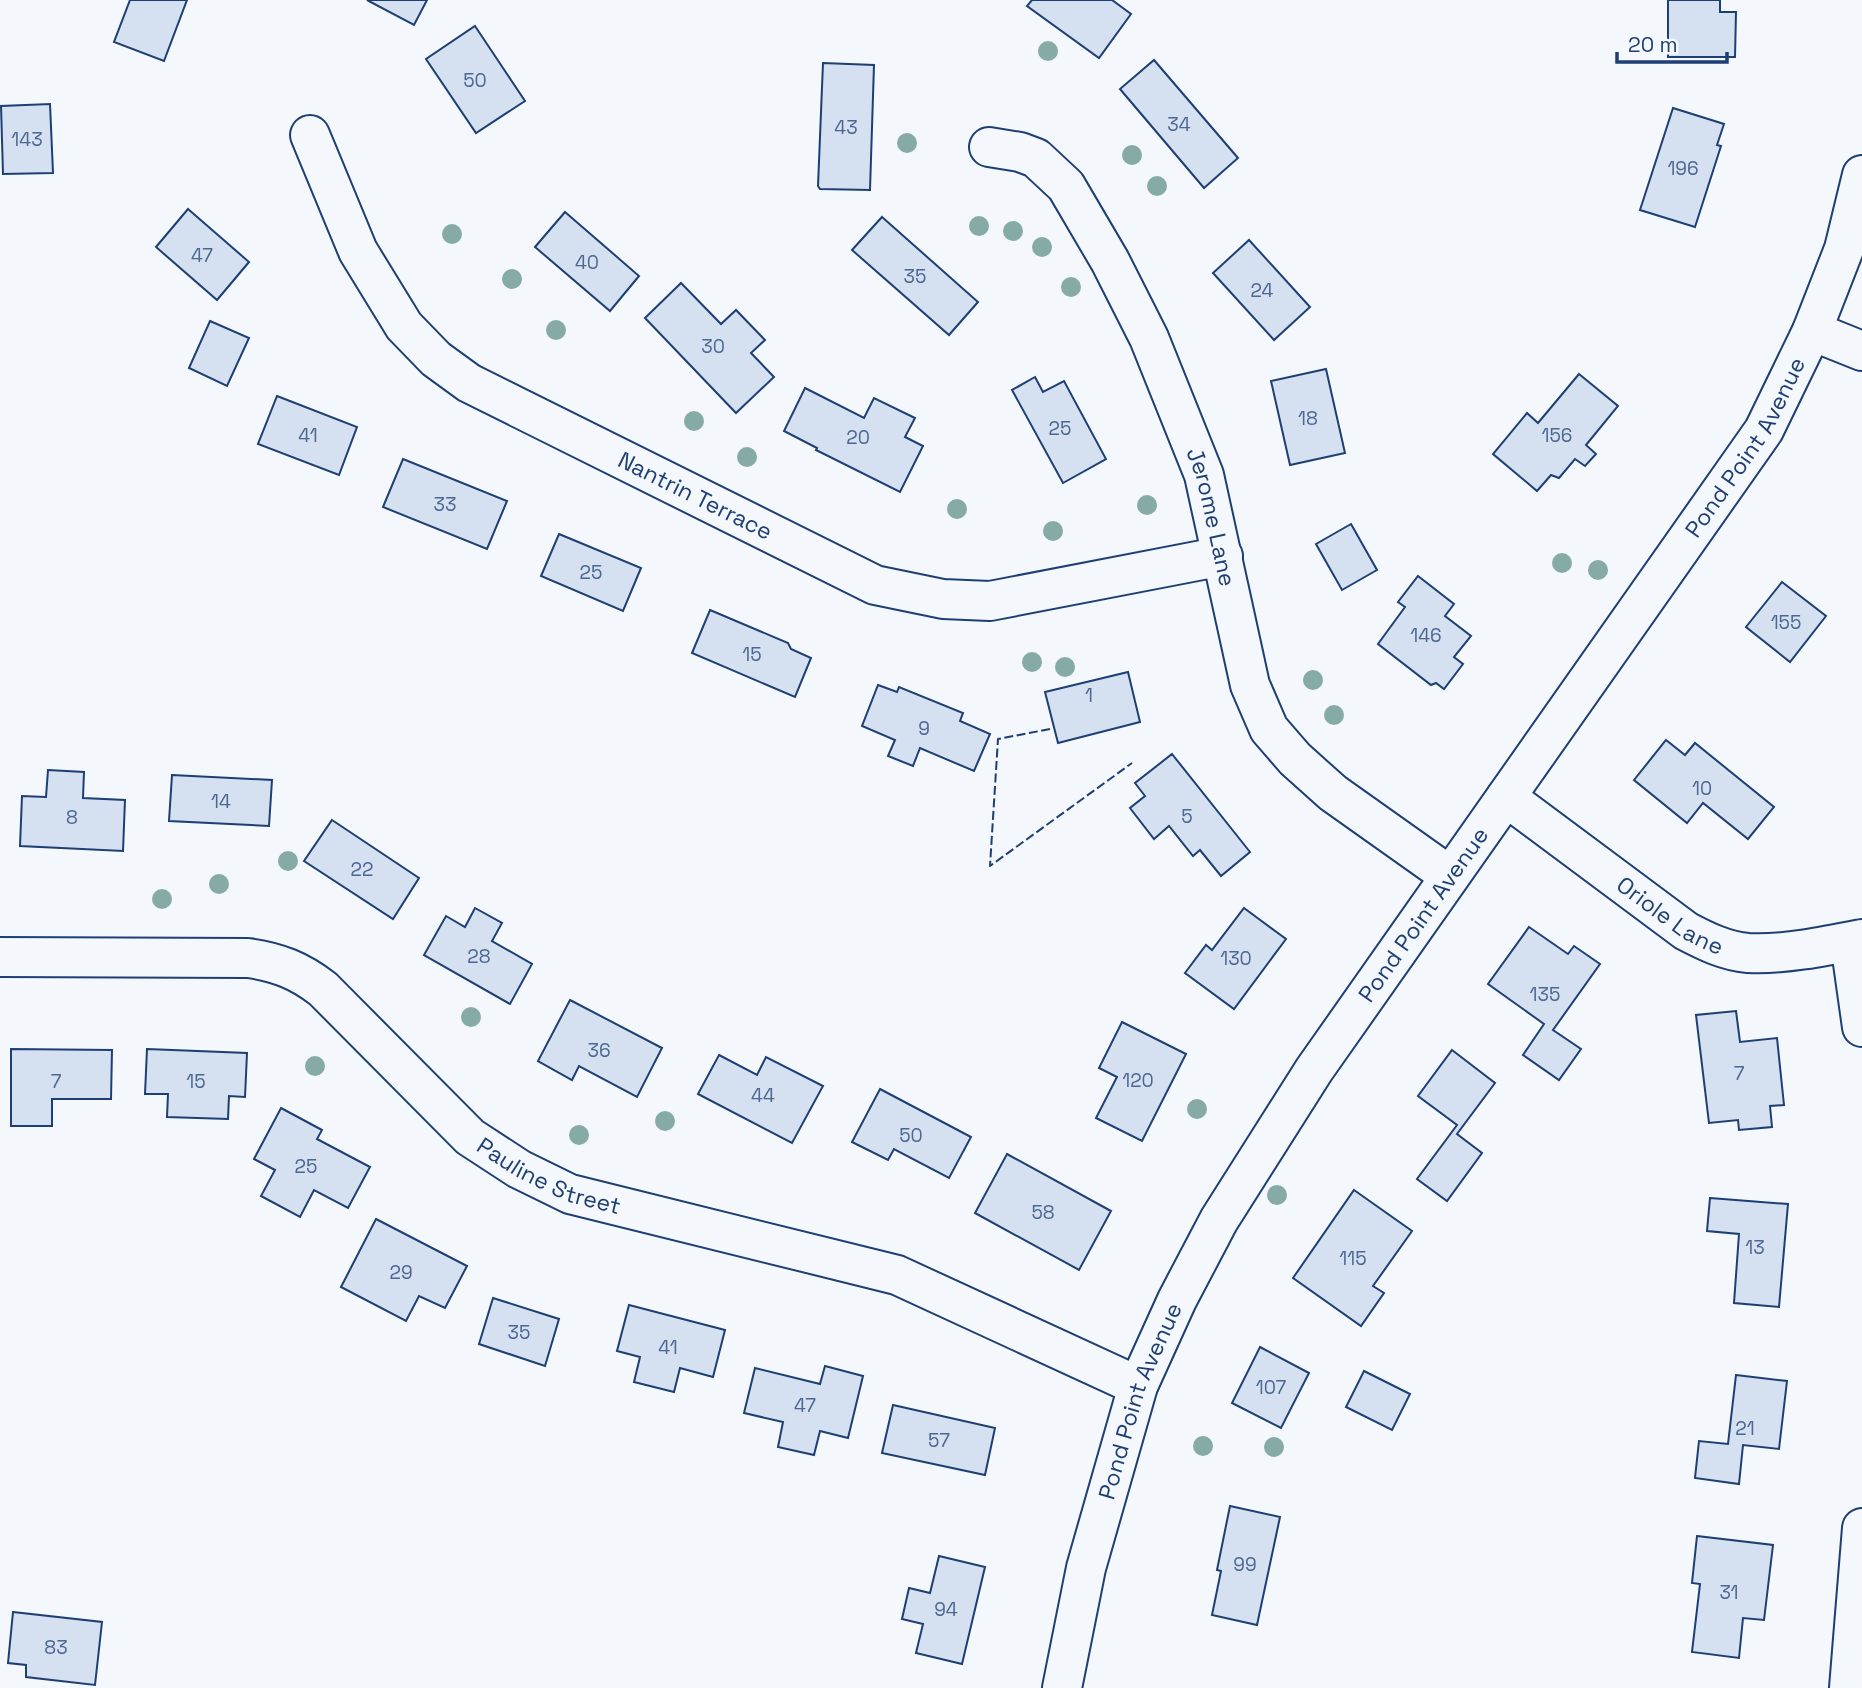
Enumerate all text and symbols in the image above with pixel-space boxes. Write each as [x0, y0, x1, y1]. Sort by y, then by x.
scale bar [1617, 21, 1727, 65]
text: 20 m [1628, 31, 1678, 58]
house number: 50 [463, 68, 487, 93]
house number: 34 [1167, 112, 1191, 137]
house number: 43 [834, 115, 858, 140]
house number: 143 [11, 127, 43, 152]
house number: 196 [1667, 156, 1699, 181]
house number: 47 [191, 243, 213, 268]
house number: 40 [575, 250, 599, 275]
house number: 35 [904, 264, 926, 289]
house number: 24 [1251, 278, 1274, 303]
house number: 30 [701, 334, 725, 359]
street label: Pond Point Avenue [1678, 352, 1812, 543]
house number: 18 [1298, 406, 1318, 431]
house number: 25 [1049, 416, 1071, 441]
house number: 41 [298, 423, 318, 448]
house number: 156 [1542, 423, 1572, 448]
house number: 20 [846, 425, 870, 450]
street label: Jerome Lane [1179, 443, 1243, 589]
street label: Nantrin Terrace [613, 445, 777, 547]
house number: 33 [434, 492, 456, 517]
house number: 25 [580, 560, 602, 585]
house number: 155 [1771, 610, 1801, 635]
house number: 146 [1410, 623, 1442, 648]
house number: 15 [742, 642, 762, 667]
house number: 1 [1085, 683, 1093, 708]
house number: 9 [918, 716, 930, 741]
house number: 10 [1692, 776, 1712, 801]
house number: 14 [211, 789, 231, 814]
house number: 5 [1181, 804, 1193, 829]
house number: 8 [66, 805, 78, 830]
street label: Pond Point Avenue [1351, 821, 1495, 1008]
house number: 22 [351, 857, 373, 882]
street label: Oriole Lane [1611, 870, 1728, 962]
house number: 28 [467, 944, 491, 969]
house number: 130 [1220, 946, 1252, 971]
house number: 135 [1530, 982, 1560, 1007]
house number: 36 [587, 1038, 611, 1063]
house number: 7 [1734, 1061, 1745, 1086]
house number: 120 [1122, 1068, 1154, 1093]
house number: 7 [51, 1069, 62, 1094]
house number: 15 [186, 1069, 206, 1094]
house number: 44 [751, 1083, 775, 1108]
house number: 50 [899, 1123, 923, 1148]
street label: Pauline Street [471, 1131, 624, 1221]
house number: 25 [295, 1154, 317, 1179]
house number: 58 [1031, 1200, 1055, 1225]
house number: 13 [1745, 1235, 1765, 1260]
house number: 115 [1339, 1246, 1367, 1271]
house number: 29 [389, 1260, 413, 1285]
street label: Pond Point Avenue [1091, 1298, 1189, 1503]
house number: 35 [508, 1320, 530, 1345]
house number: 41 [658, 1335, 678, 1360]
house number: 107 [1256, 1375, 1287, 1400]
house number: 47 [794, 1393, 816, 1418]
house number: 21 [1735, 1416, 1755, 1441]
house number: 57 [928, 1428, 950, 1453]
house number: 99 [1233, 1552, 1257, 1577]
house number: 31 [1719, 1580, 1739, 1605]
house number: 94 [934, 1597, 958, 1622]
house number: 83 [44, 1635, 68, 1660]

